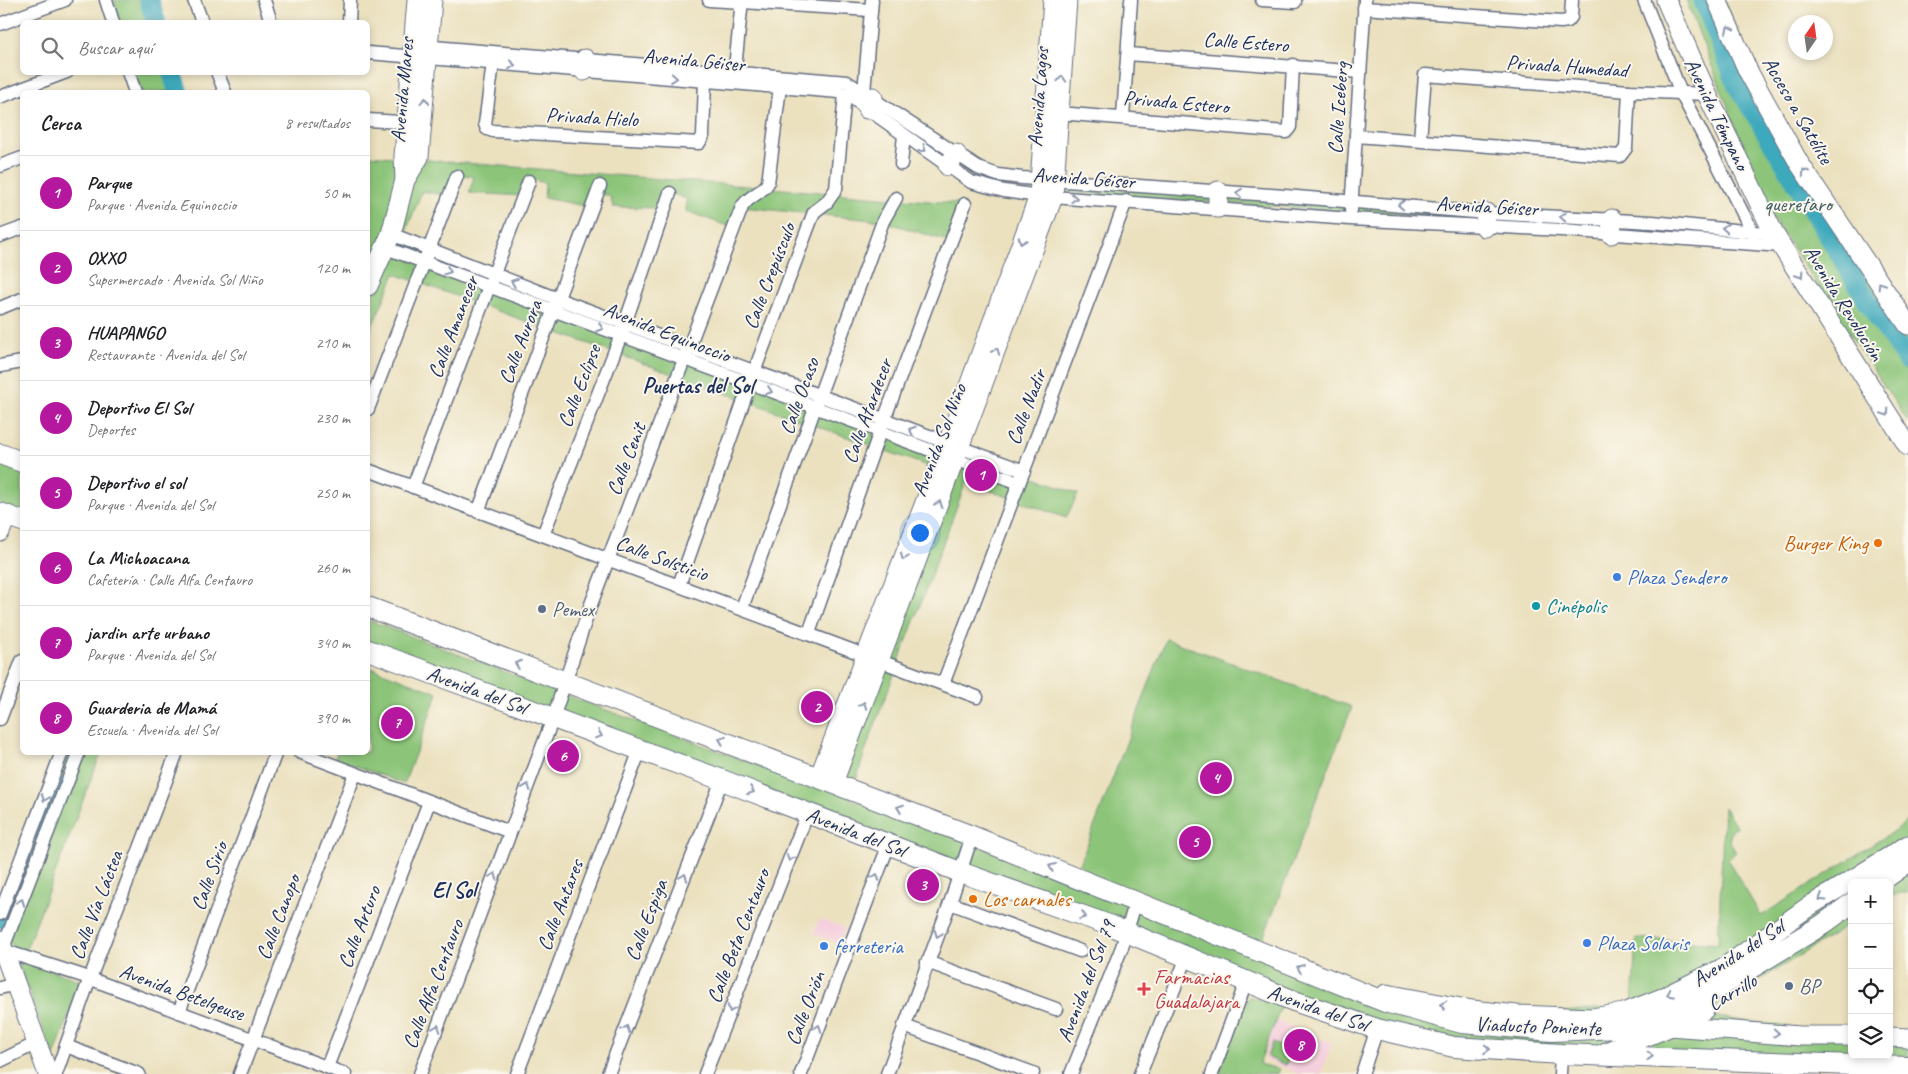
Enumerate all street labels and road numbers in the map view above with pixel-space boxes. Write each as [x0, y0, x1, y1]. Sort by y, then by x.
street label: Calle Estero [1203, 26, 1291, 58]
street label: Avenida Mares [384, 35, 420, 144]
street label: Avenida Géiser [642, 43, 747, 78]
street label: Avenida Lagos [1022, 45, 1055, 148]
street label: Privada Humedad [1505, 49, 1631, 83]
street label: Acceso a Satélite [1757, 52, 1840, 169]
street label: Avenida Témpano [1679, 54, 1756, 177]
street label: Calle Iceberg [1322, 60, 1354, 155]
street label: Privada Estero [1122, 84, 1232, 120]
street label: Privada Hielo [545, 102, 640, 132]
street label: Avenida Géiser [1032, 161, 1137, 195]
street label: Avenida Géiser [1435, 190, 1540, 222]
street label: Calle Crepúsculo [737, 217, 802, 333]
street label: Avenida Revolución [1798, 240, 1890, 366]
street label: Calle Amanecer [422, 271, 485, 382]
street label: Calle Aurora [492, 295, 548, 387]
street label: Avenida Equinoccio [600, 296, 736, 369]
street label: Calle Eclipse [551, 339, 607, 431]
street label: Calle Ocaso [773, 353, 825, 438]
street label: Calle Atardecer [836, 353, 899, 467]
street label: Calle Nadir [1000, 364, 1053, 448]
street label: Avenida Sol Niño [906, 379, 973, 500]
street label: Calle Cenit [600, 417, 652, 499]
street label: Calle Solsticio [612, 529, 713, 587]
street label: Avenida del Sol [423, 660, 534, 721]
street label: Avenida del Sol [803, 801, 913, 864]
street label: Calle Sirio [185, 836, 234, 914]
street label: Calle Vía Láctea [63, 845, 129, 963]
street label: Calle Antares [531, 854, 590, 954]
street label: Calle Beta Centauro [700, 863, 776, 1007]
street label: Calle Canopo [250, 868, 307, 963]
street label: Calle Espiga [619, 874, 674, 964]
street label: Calle Arturo [331, 881, 387, 972]
street label: Avenida del Sol [1687, 912, 1792, 992]
street label: Calle Alfa Centauro [396, 914, 470, 1052]
street label: Avenida del Sol 79 [1051, 915, 1122, 1046]
street label: Avenida Betelgeuse [116, 957, 249, 1027]
street label: Calle Orión [779, 967, 831, 1049]
street label: Carrillo [1703, 967, 1763, 1016]
street label: Avenida del Sol [1264, 979, 1375, 1038]
street label: Viaducto Poniente [1475, 1011, 1602, 1041]

